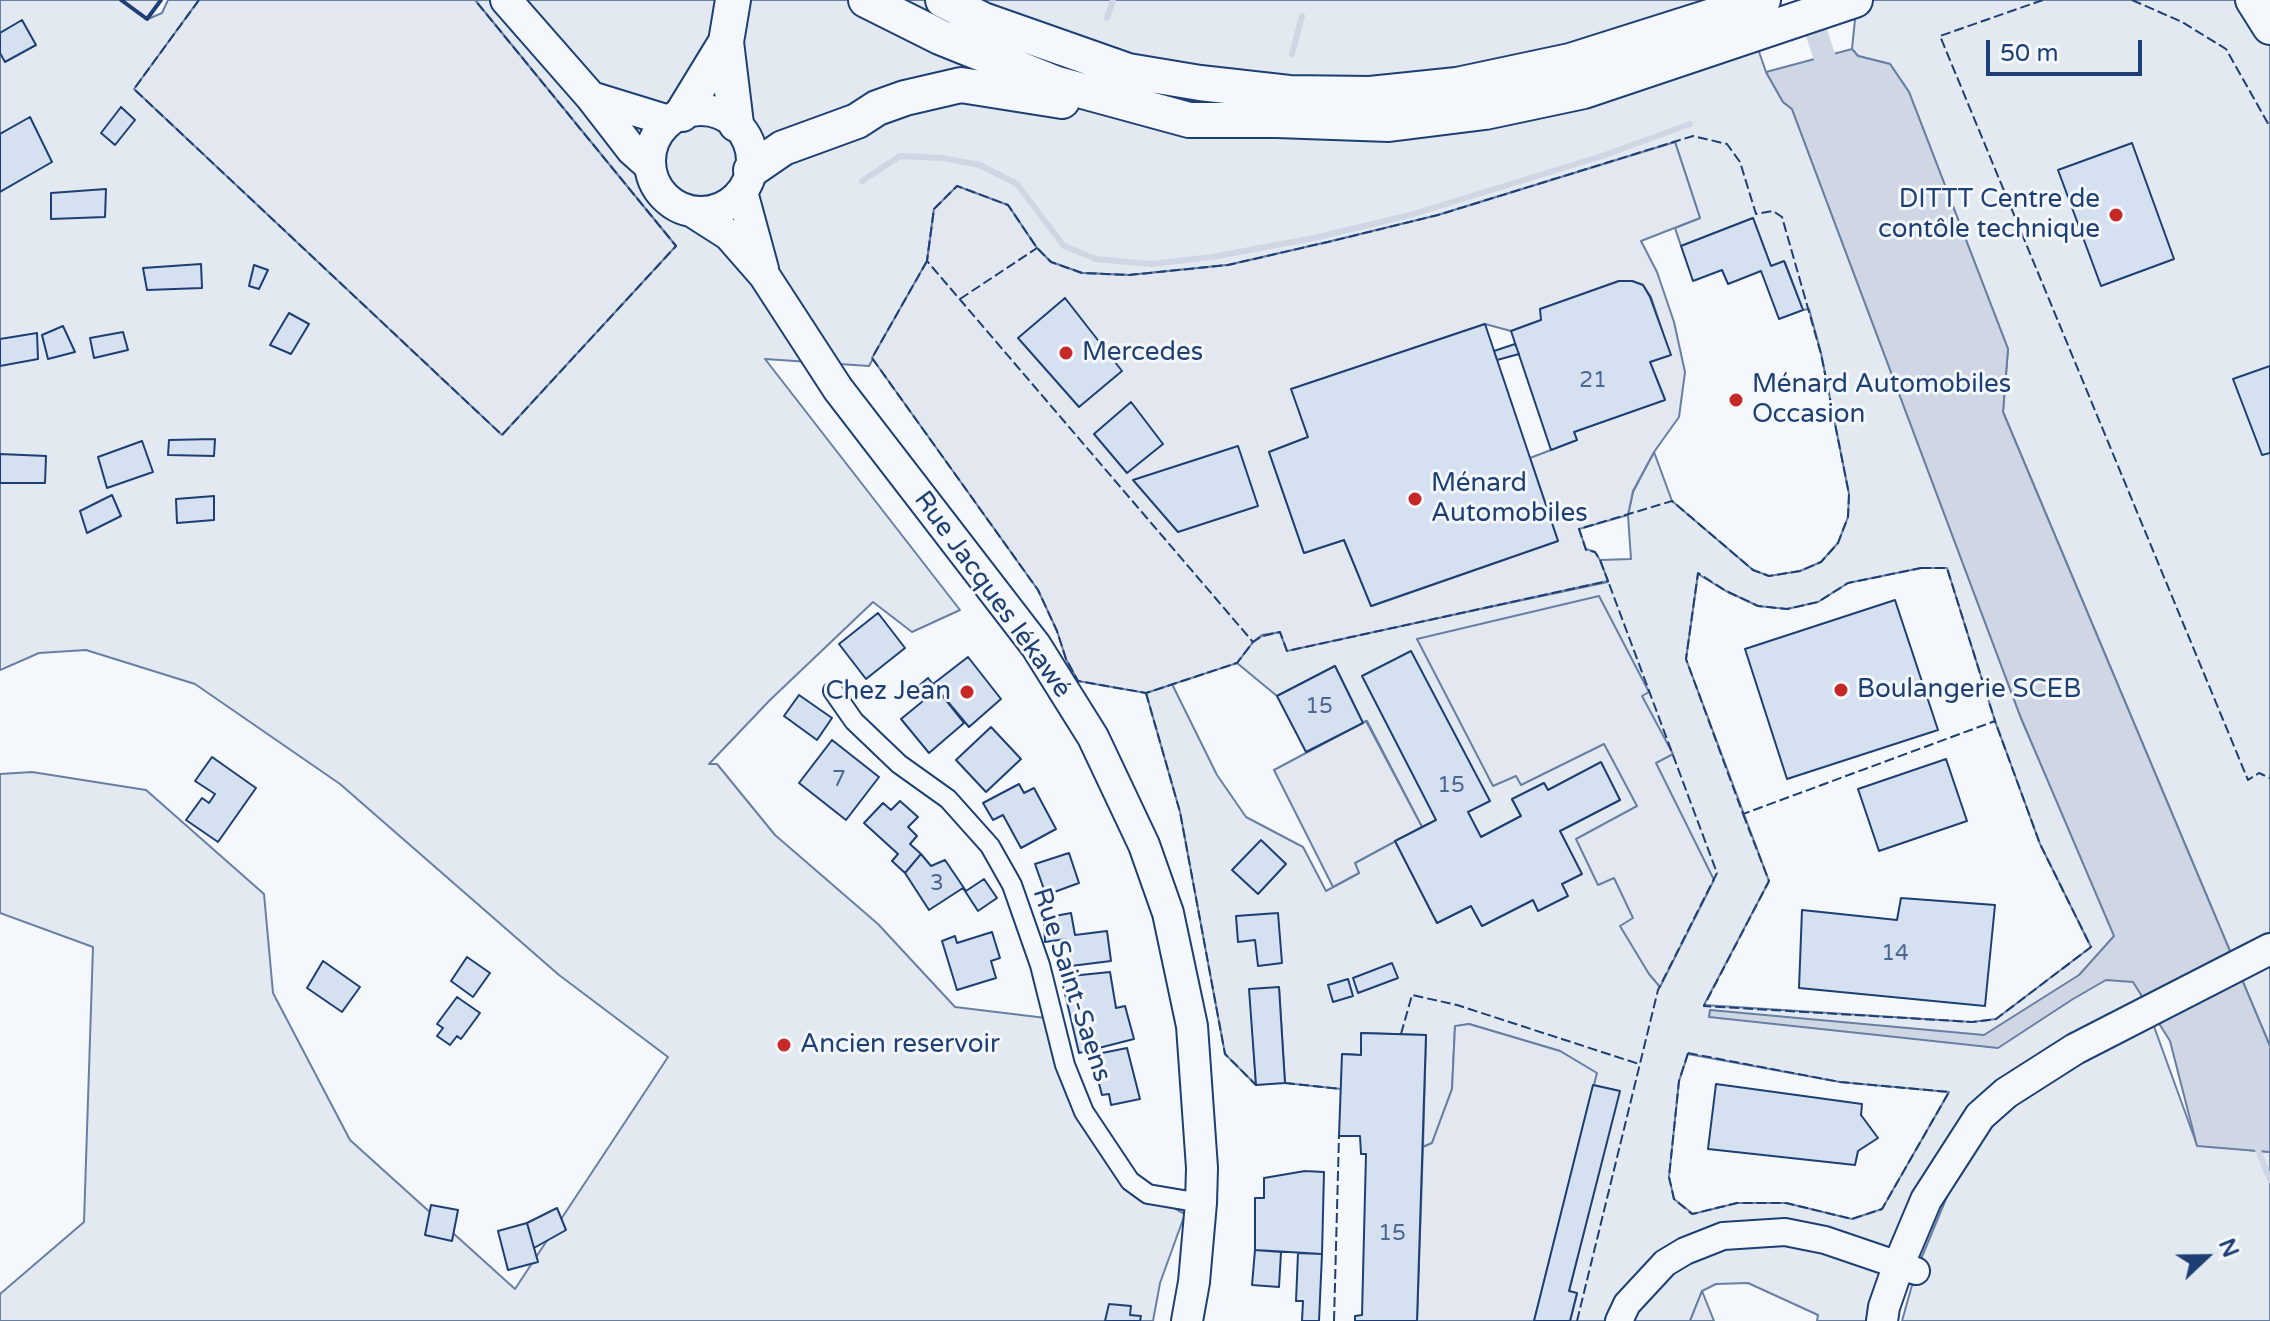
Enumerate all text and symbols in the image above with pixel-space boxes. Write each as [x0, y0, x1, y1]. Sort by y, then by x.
scale bar [1990, 24, 2146, 74]
text: 50 m [2000, 39, 2058, 68]
place label: DITTT Centre de contôle technique [1878, 184, 2100, 246]
marker: DITTT Centre de contôle technique [2107, 206, 2125, 224]
place label: Mercedes [1082, 337, 1203, 369]
marker: Mercedes [1057, 344, 1075, 362]
house number: 21 [1579, 368, 1607, 394]
place label: Ménard Automobiles Occasion [1752, 369, 2011, 430]
marker: Ménard Automobiles Occasion [1727, 391, 1745, 409]
place label: Ménard Automobiles [1431, 468, 1588, 530]
street label: Rue Jacques Iékawé [907, 486, 1077, 704]
marker: Ménard Automobiles [1406, 490, 1424, 508]
place label: Boulangerie SCEB [1857, 674, 2081, 706]
place label: Chez Jean [825, 676, 951, 708]
marker: Boulangerie SCEB [1832, 681, 1850, 699]
marker: Chez Jean [958, 683, 976, 701]
house number: 15 [1305, 694, 1333, 720]
house number: 7 [832, 767, 846, 793]
house number: 15 [1437, 773, 1465, 799]
house number: 3 [930, 871, 944, 897]
street label: Rue Saint-Saens [1025, 884, 1117, 1086]
house number: 14 [1881, 941, 1909, 967]
place label: Ancien reservoir [800, 1029, 1000, 1061]
marker: Ancien reservoir [775, 1036, 793, 1054]
north arrow [2166, 1217, 2246, 1297]
house number: 15 [1378, 1221, 1406, 1247]
text: N [2213, 1235, 2244, 1261]

